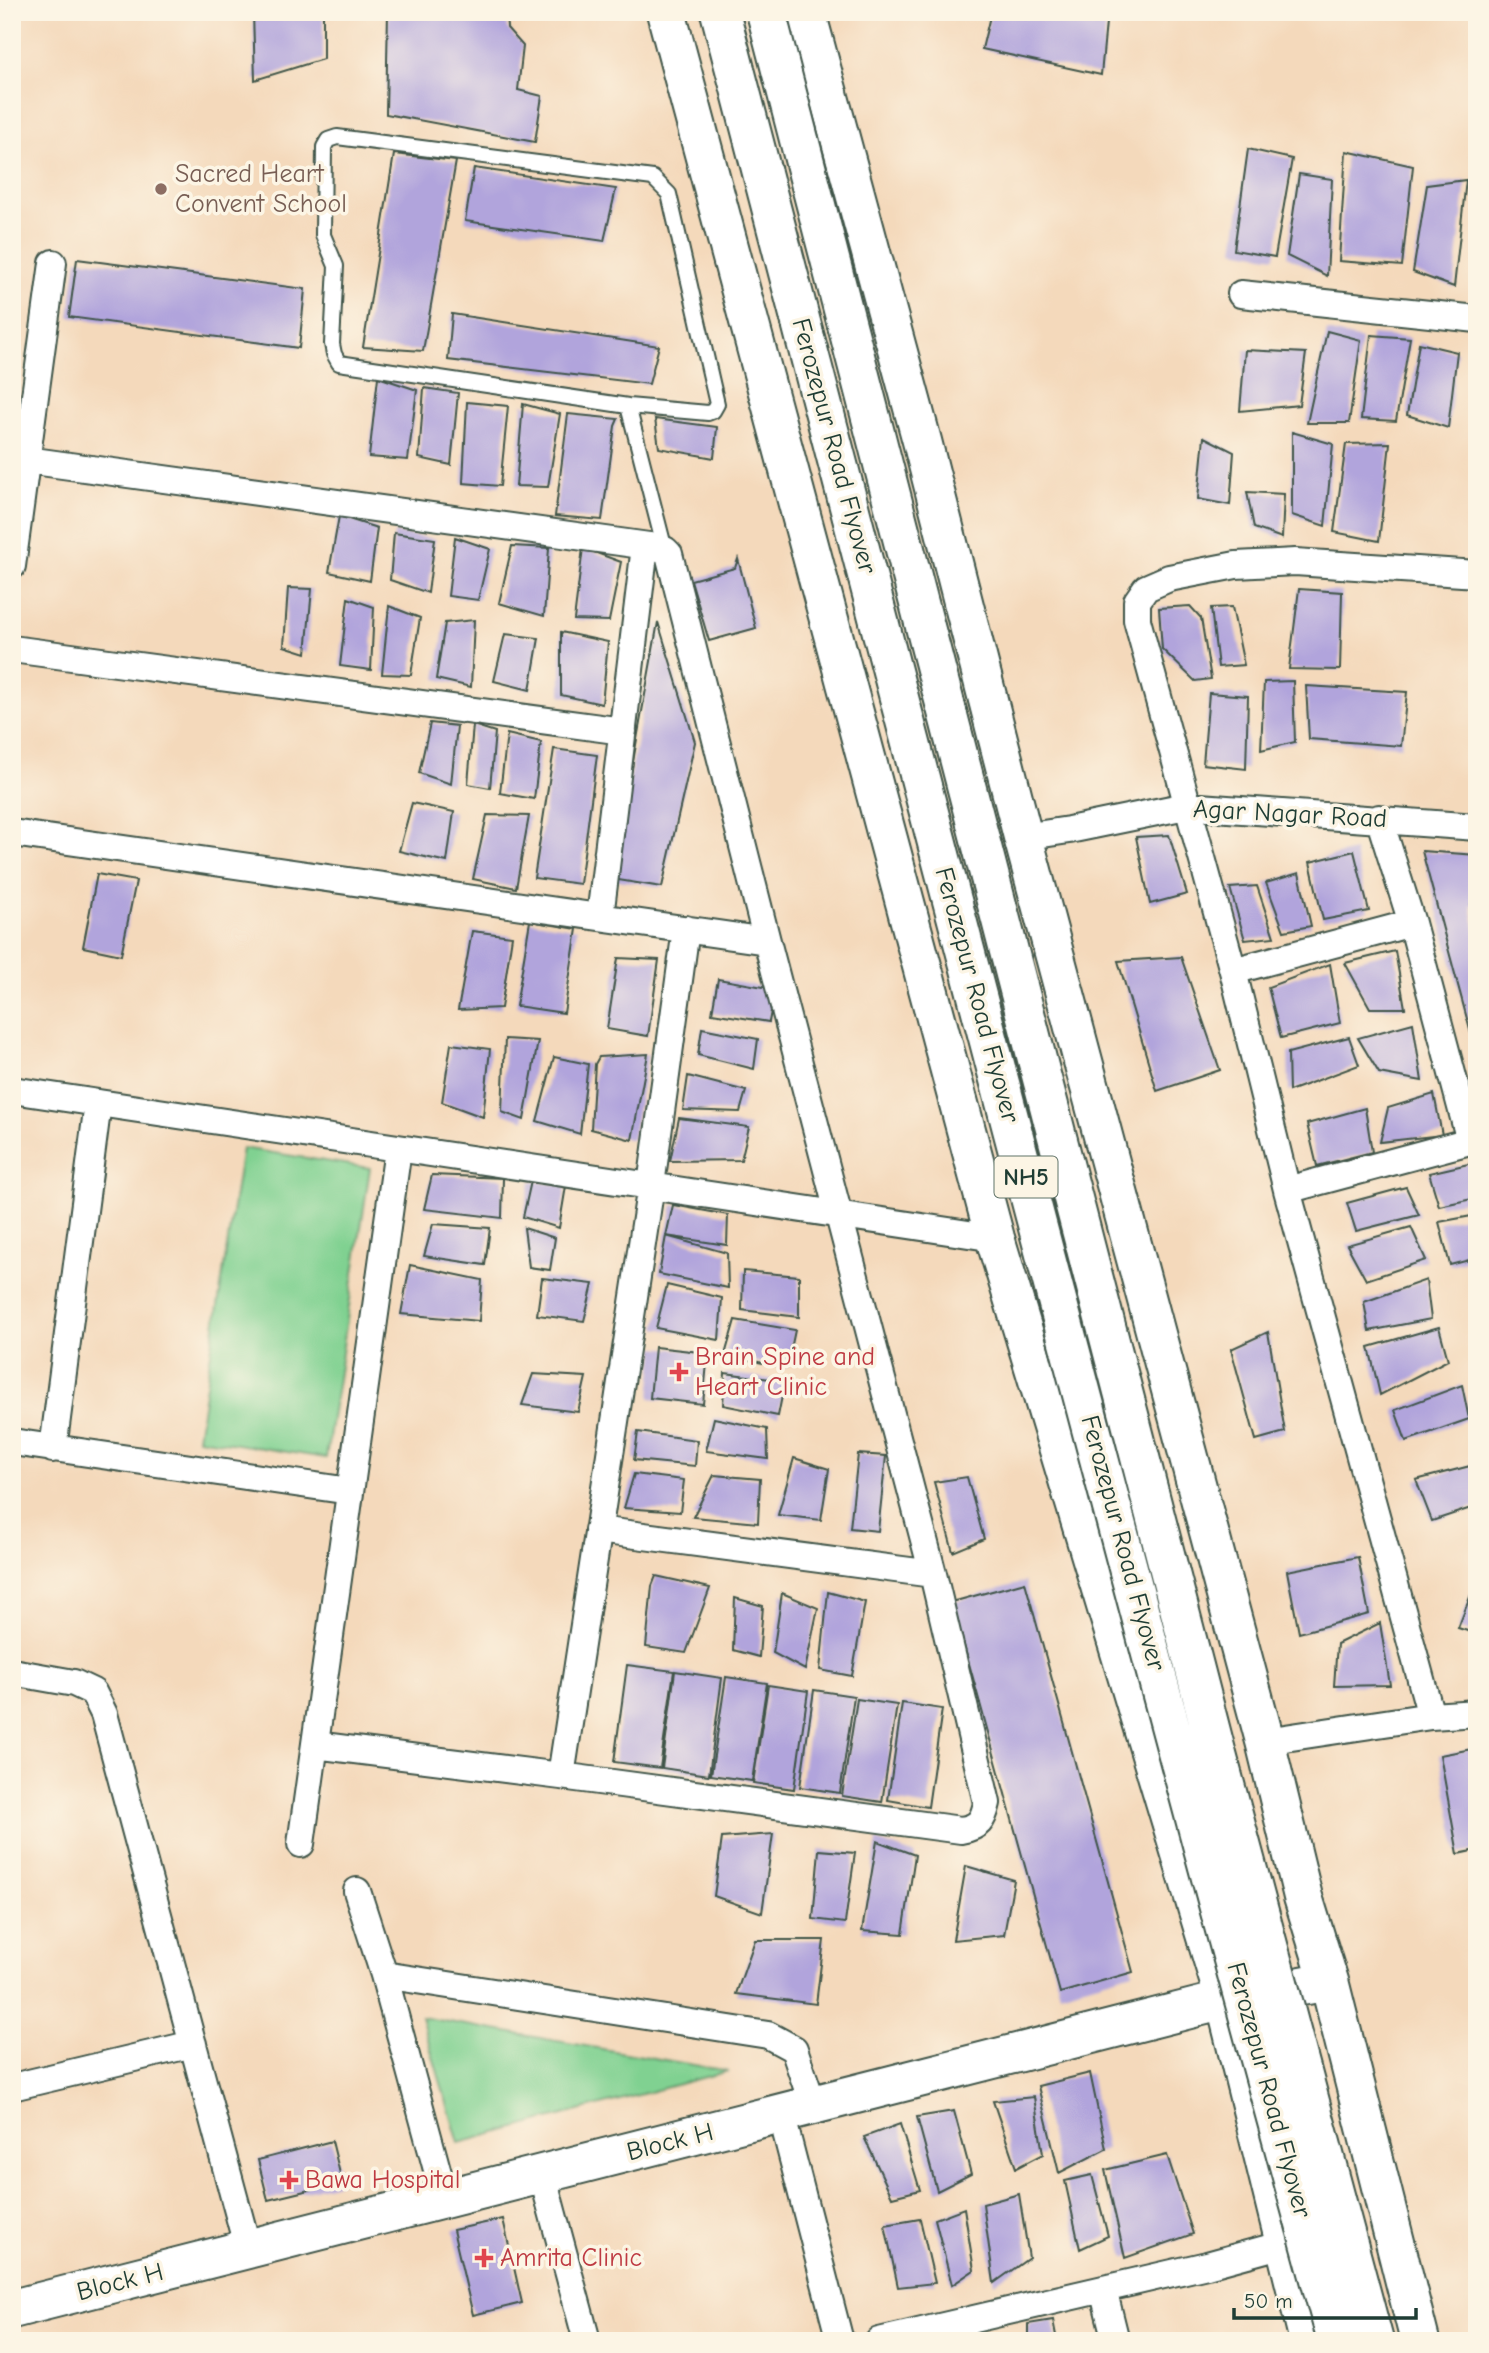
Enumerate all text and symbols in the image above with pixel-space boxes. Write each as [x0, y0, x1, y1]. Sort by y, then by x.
place label: Sacred Heart Convent School [175, 159, 347, 219]
marker: Sacred Heart Convent School [153, 181, 169, 197]
street label: Ferozepur Road Flyover [785, 315, 883, 578]
street label: Agar Nagar Road [1192, 794, 1388, 834]
street label: Ferozepur Road Flyover [928, 864, 1026, 1127]
road number: NH5 [995, 1156, 1058, 1198]
place label: Brain Spine and Heart Clinic [695, 1342, 875, 1402]
marker: Brain Spine and Heart Clinic [669, 1362, 689, 1382]
street label: Ferozepur Road Flyover [1074, 1412, 1172, 1675]
street label: Ferozepur Road Flyover [1220, 1959, 1318, 2222]
street label: Block H [624, 2117, 716, 2167]
place label: Bawa Hospital [305, 2165, 460, 2195]
marker: Bawa Hospital [279, 2170, 299, 2190]
place label: Amrita Clinic [500, 2243, 642, 2273]
marker: Amrita Clinic [474, 2248, 494, 2268]
street label: Block H [74, 2257, 166, 2307]
scale bar [1234, 2276, 1416, 2320]
text: 50 m [1244, 2289, 1293, 2313]

